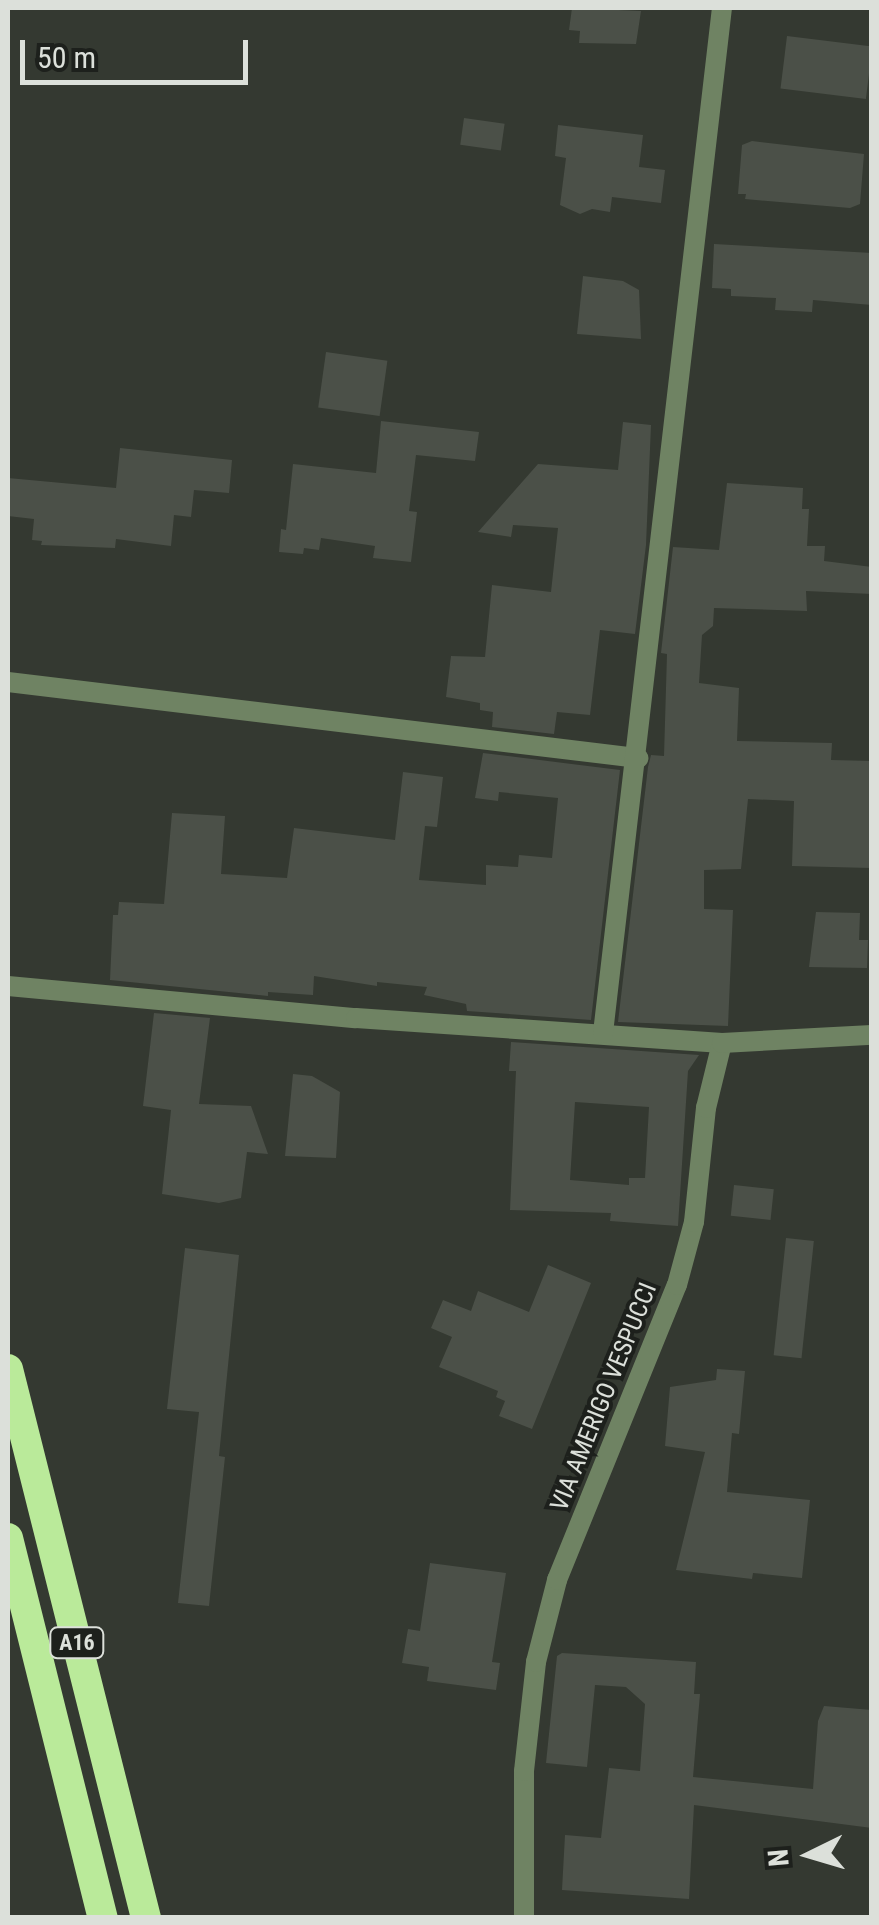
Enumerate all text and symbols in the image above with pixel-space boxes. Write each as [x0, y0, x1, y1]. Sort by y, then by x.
scale bar [25, 20, 252, 82]
text: 50 m [37, 40, 96, 75]
street label: VIA AMERIGO VESPUCCI [545, 1279, 663, 1515]
road number: A16 [47, 1626, 107, 1660]
north arrow [759, 1805, 859, 1905]
text: N [761, 1848, 796, 1868]

